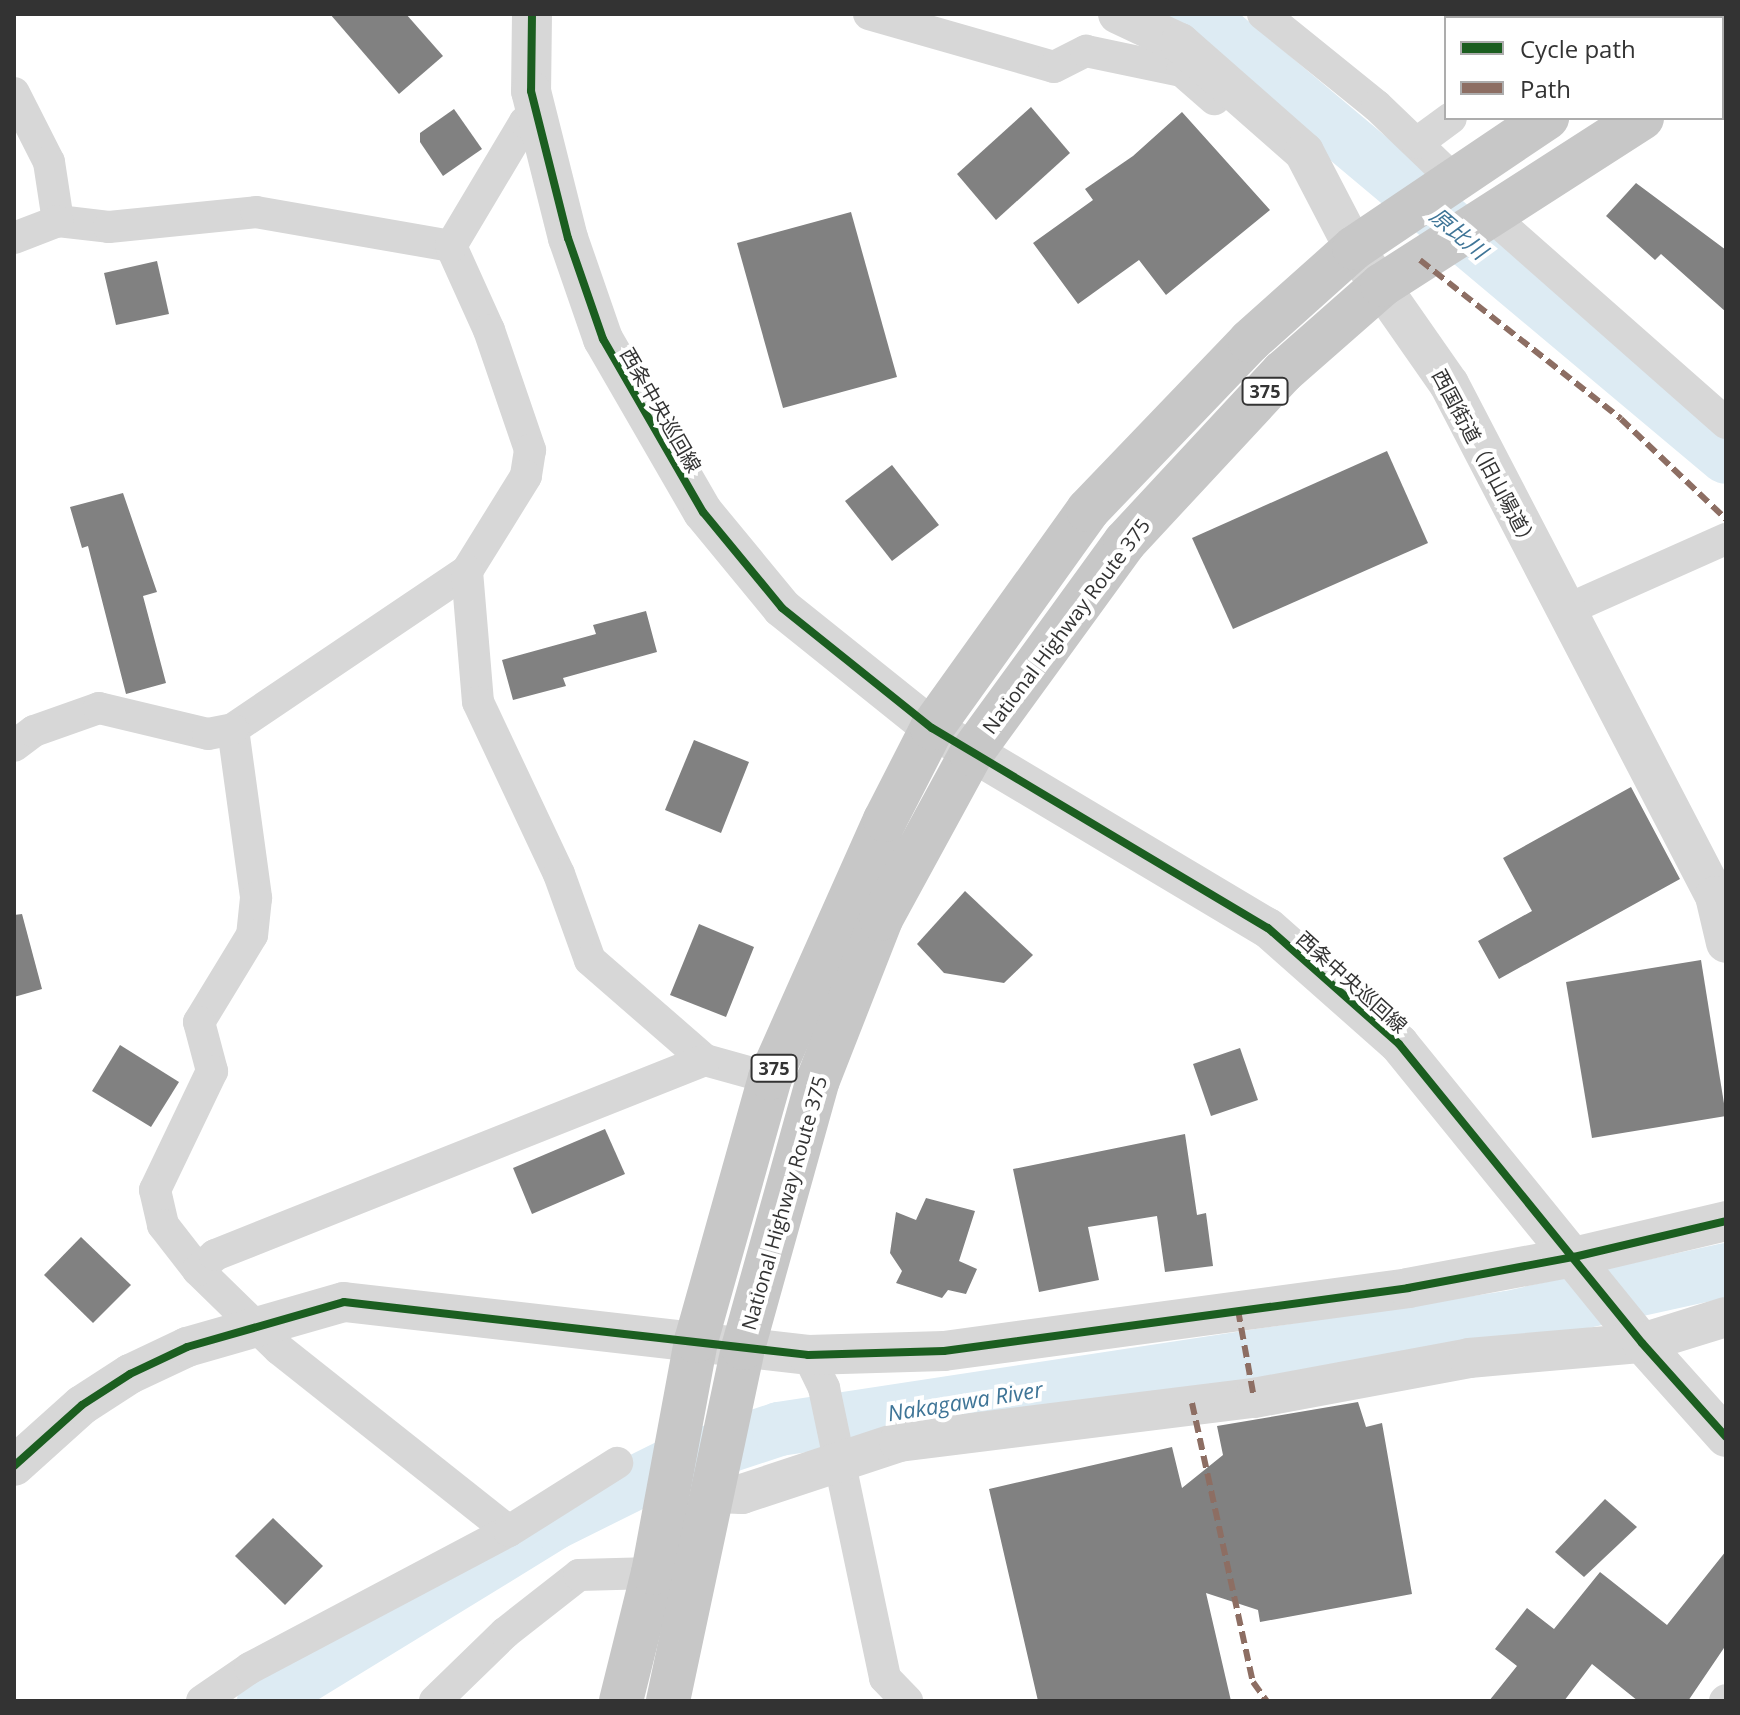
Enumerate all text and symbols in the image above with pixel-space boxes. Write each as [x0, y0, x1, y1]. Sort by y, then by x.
legend [1444, 16, 1724, 120]
text: Cycle path [1520, 32, 1636, 65]
text: Path [1520, 72, 1571, 105]
water label: 原比川 [1425, 202, 1493, 264]
street label: 西条中央巡回線 [616, 343, 706, 477]
street label: 西国街道（旧山陽道） [1427, 365, 1543, 553]
road number: 375 [1241, 377, 1289, 405]
street label: National Highway Route 375 [977, 514, 1155, 738]
street label: 西条中央巡回線 [1292, 926, 1412, 1038]
road number: 375 [750, 1054, 798, 1082]
street label: National Highway Route 375 [736, 1073, 832, 1333]
water label: Nakagawa River [886, 1376, 1044, 1426]

